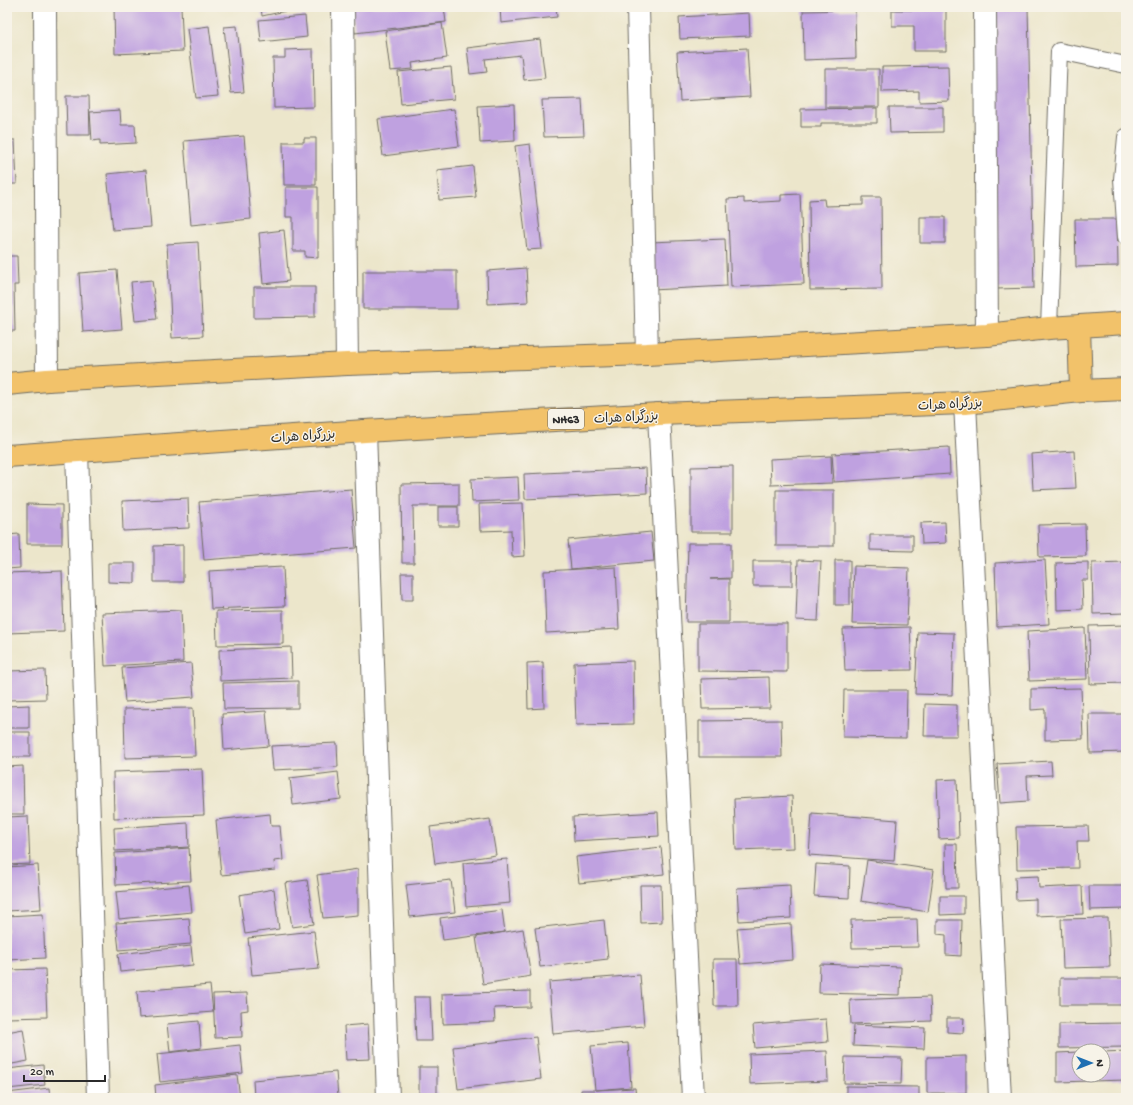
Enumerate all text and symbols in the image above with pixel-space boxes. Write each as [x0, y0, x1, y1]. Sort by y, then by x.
street label: بزرگراه هرات [917, 394, 983, 415]
street label: بزرگراه هرات [593, 407, 659, 428]
road number: NH63 [548, 409, 584, 429]
street label: بزرگراه هرات [270, 426, 336, 447]
north arrow [1071, 1043, 1111, 1083]
scale bar [24, 1057, 105, 1083]
text: N [1093, 1059, 1105, 1067]
text: 20 m [30, 1066, 55, 1080]

